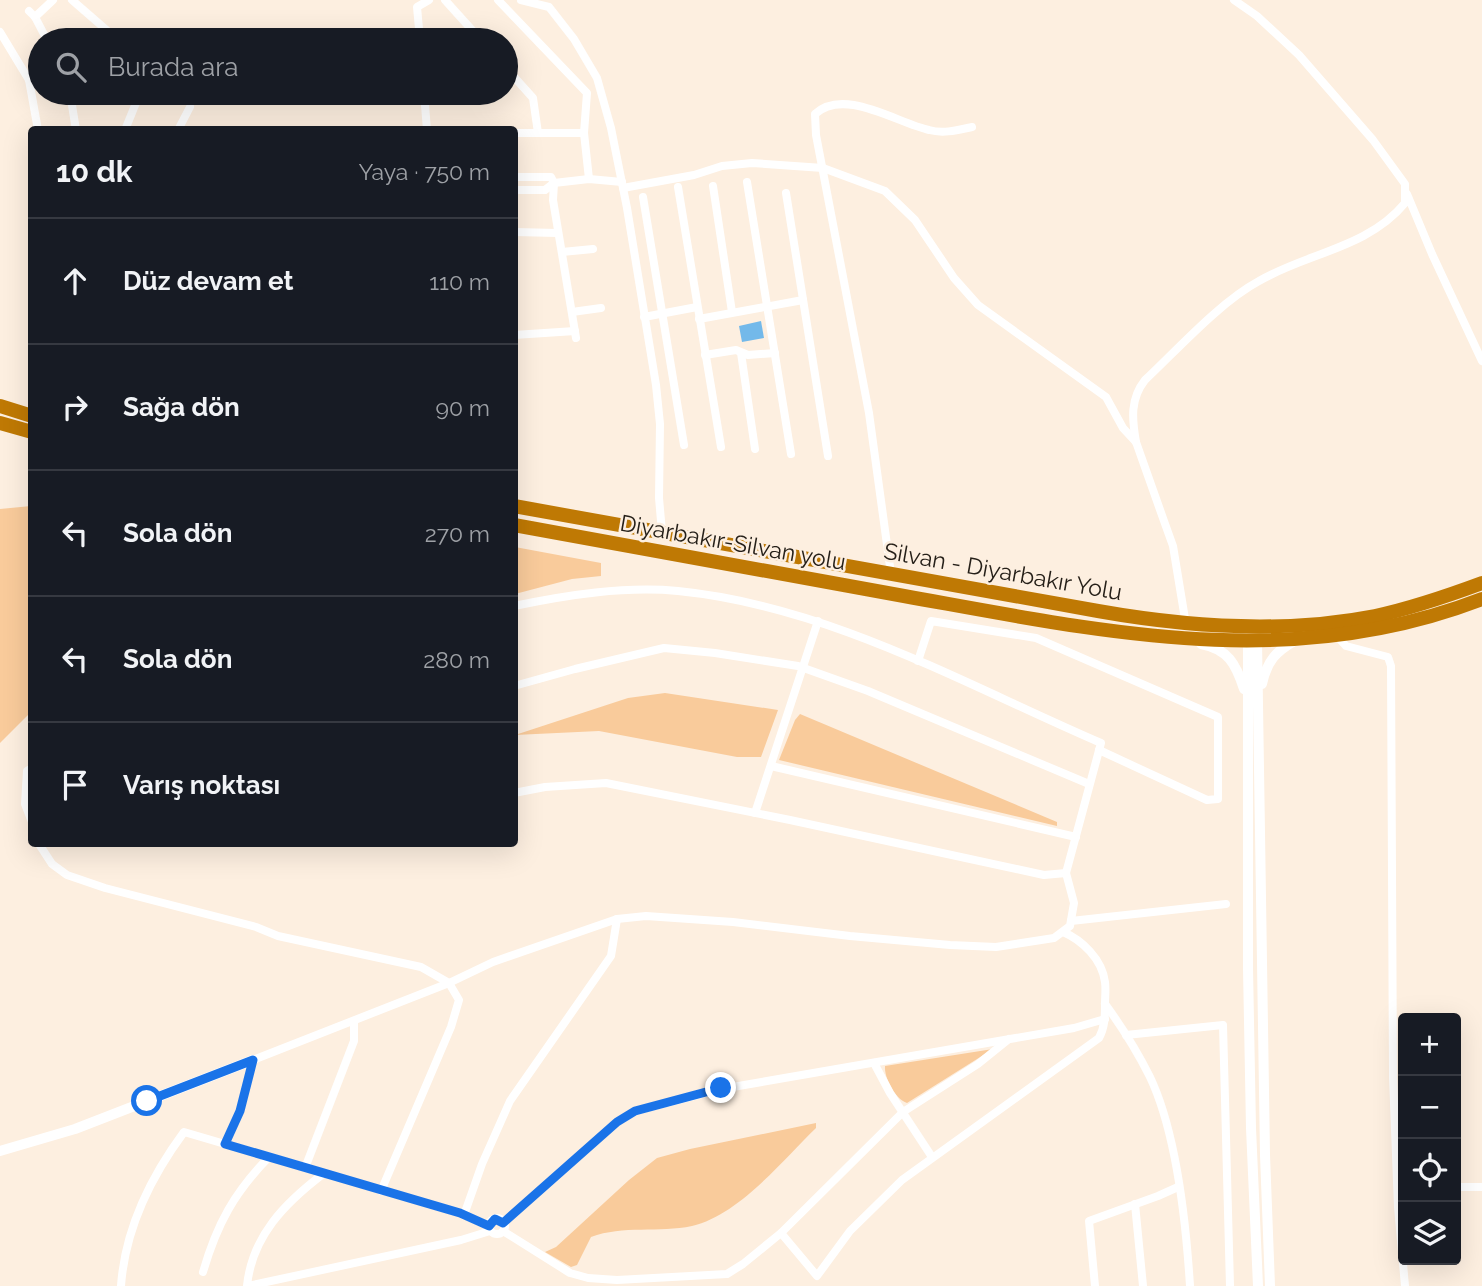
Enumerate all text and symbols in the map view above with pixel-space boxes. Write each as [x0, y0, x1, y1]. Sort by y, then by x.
search box [28, 28, 518, 105]
icon: search [52, 48, 90, 86]
text: Burada ara [108, 52, 238, 82]
text: 10 dk [56, 154, 133, 189]
text: Yaya · 750 m [359, 158, 490, 185]
icon: ahead [56, 262, 94, 300]
text: Düz devam et [123, 266, 293, 296]
text: 110 m [429, 268, 490, 295]
icon: right [56, 388, 94, 426]
text: Sağa dön [123, 392, 240, 422]
text: 90 m [435, 394, 490, 421]
street label: Diyarbakır-Silvan yolu [618, 509, 848, 575]
icon: left [56, 514, 94, 552]
text: Sola dön [123, 518, 232, 548]
text: 270 m [425, 520, 490, 547]
street label: Silvan - Diyarbakır Yolu [882, 537, 1124, 605]
icon: left [56, 640, 94, 678]
text: Sola dön [123, 644, 232, 674]
text: 280 m [423, 646, 490, 673]
icon: arrive [56, 766, 94, 804]
text: Varış noktası [123, 770, 280, 800]
map controls [1398, 1013, 1461, 1265]
button: + [1398, 1013, 1461, 1076]
route end [705, 1072, 736, 1103]
button: − [1398, 1076, 1461, 1139]
route start [131, 1085, 162, 1116]
button: locate [1398, 1139, 1461, 1202]
button: layers [1398, 1202, 1461, 1265]

